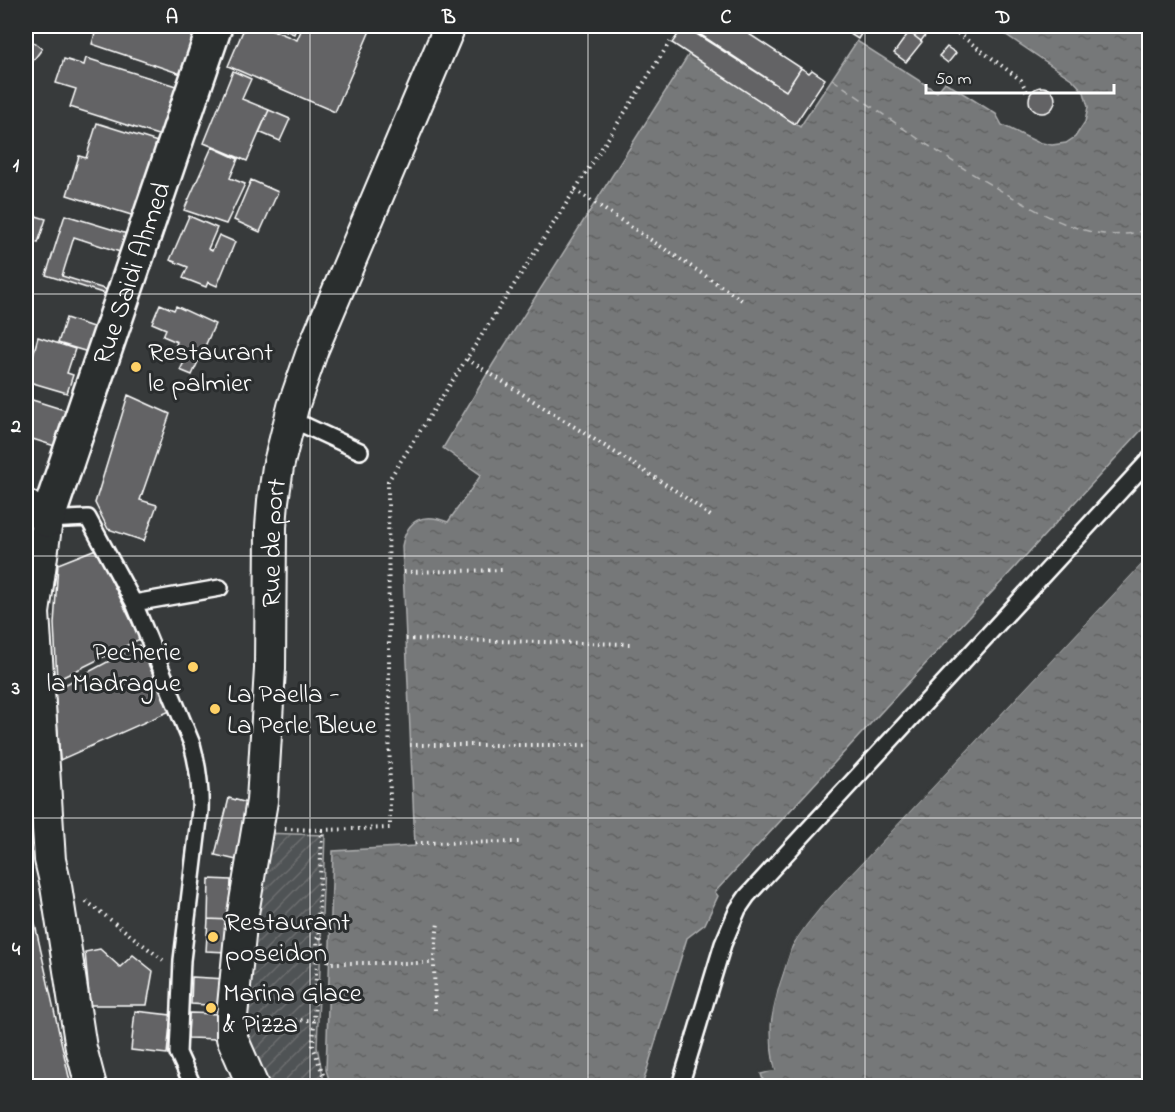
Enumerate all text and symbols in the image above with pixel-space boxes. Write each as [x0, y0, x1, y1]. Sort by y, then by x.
text: A [166, 4, 178, 33]
text: B [441, 4, 456, 33]
text: C [721, 4, 732, 33]
text: D [995, 4, 1010, 33]
scale bar [926, 57, 1114, 95]
text: 50 m [935, 67, 972, 93]
text: 1 [13, 152, 20, 181]
street label: Rue Saidi Ahmed [84, 177, 183, 370]
place label: Restaurant le palmier [148, 334, 273, 404]
marker: Restaurant le palmier [129, 360, 143, 374]
text: 2 [10, 413, 21, 442]
street label: Rue de port [253, 476, 298, 608]
place label: Pecherie la Madrague [46, 634, 182, 704]
marker: Pecherie la Madrague [186, 660, 200, 674]
text: 3 [11, 675, 20, 704]
place label: La Paella - La Perle Bleue [227, 676, 378, 746]
marker: La Paella - La Perle Bleue [208, 702, 222, 716]
place label: Restaurant poseidon [225, 904, 350, 974]
marker: Restaurant poseidon [206, 930, 220, 944]
text: 4 [12, 936, 21, 965]
place label: Marina Glace & Pizza [223, 975, 363, 1045]
marker: Marina Glace & Pizza [204, 1001, 218, 1015]

